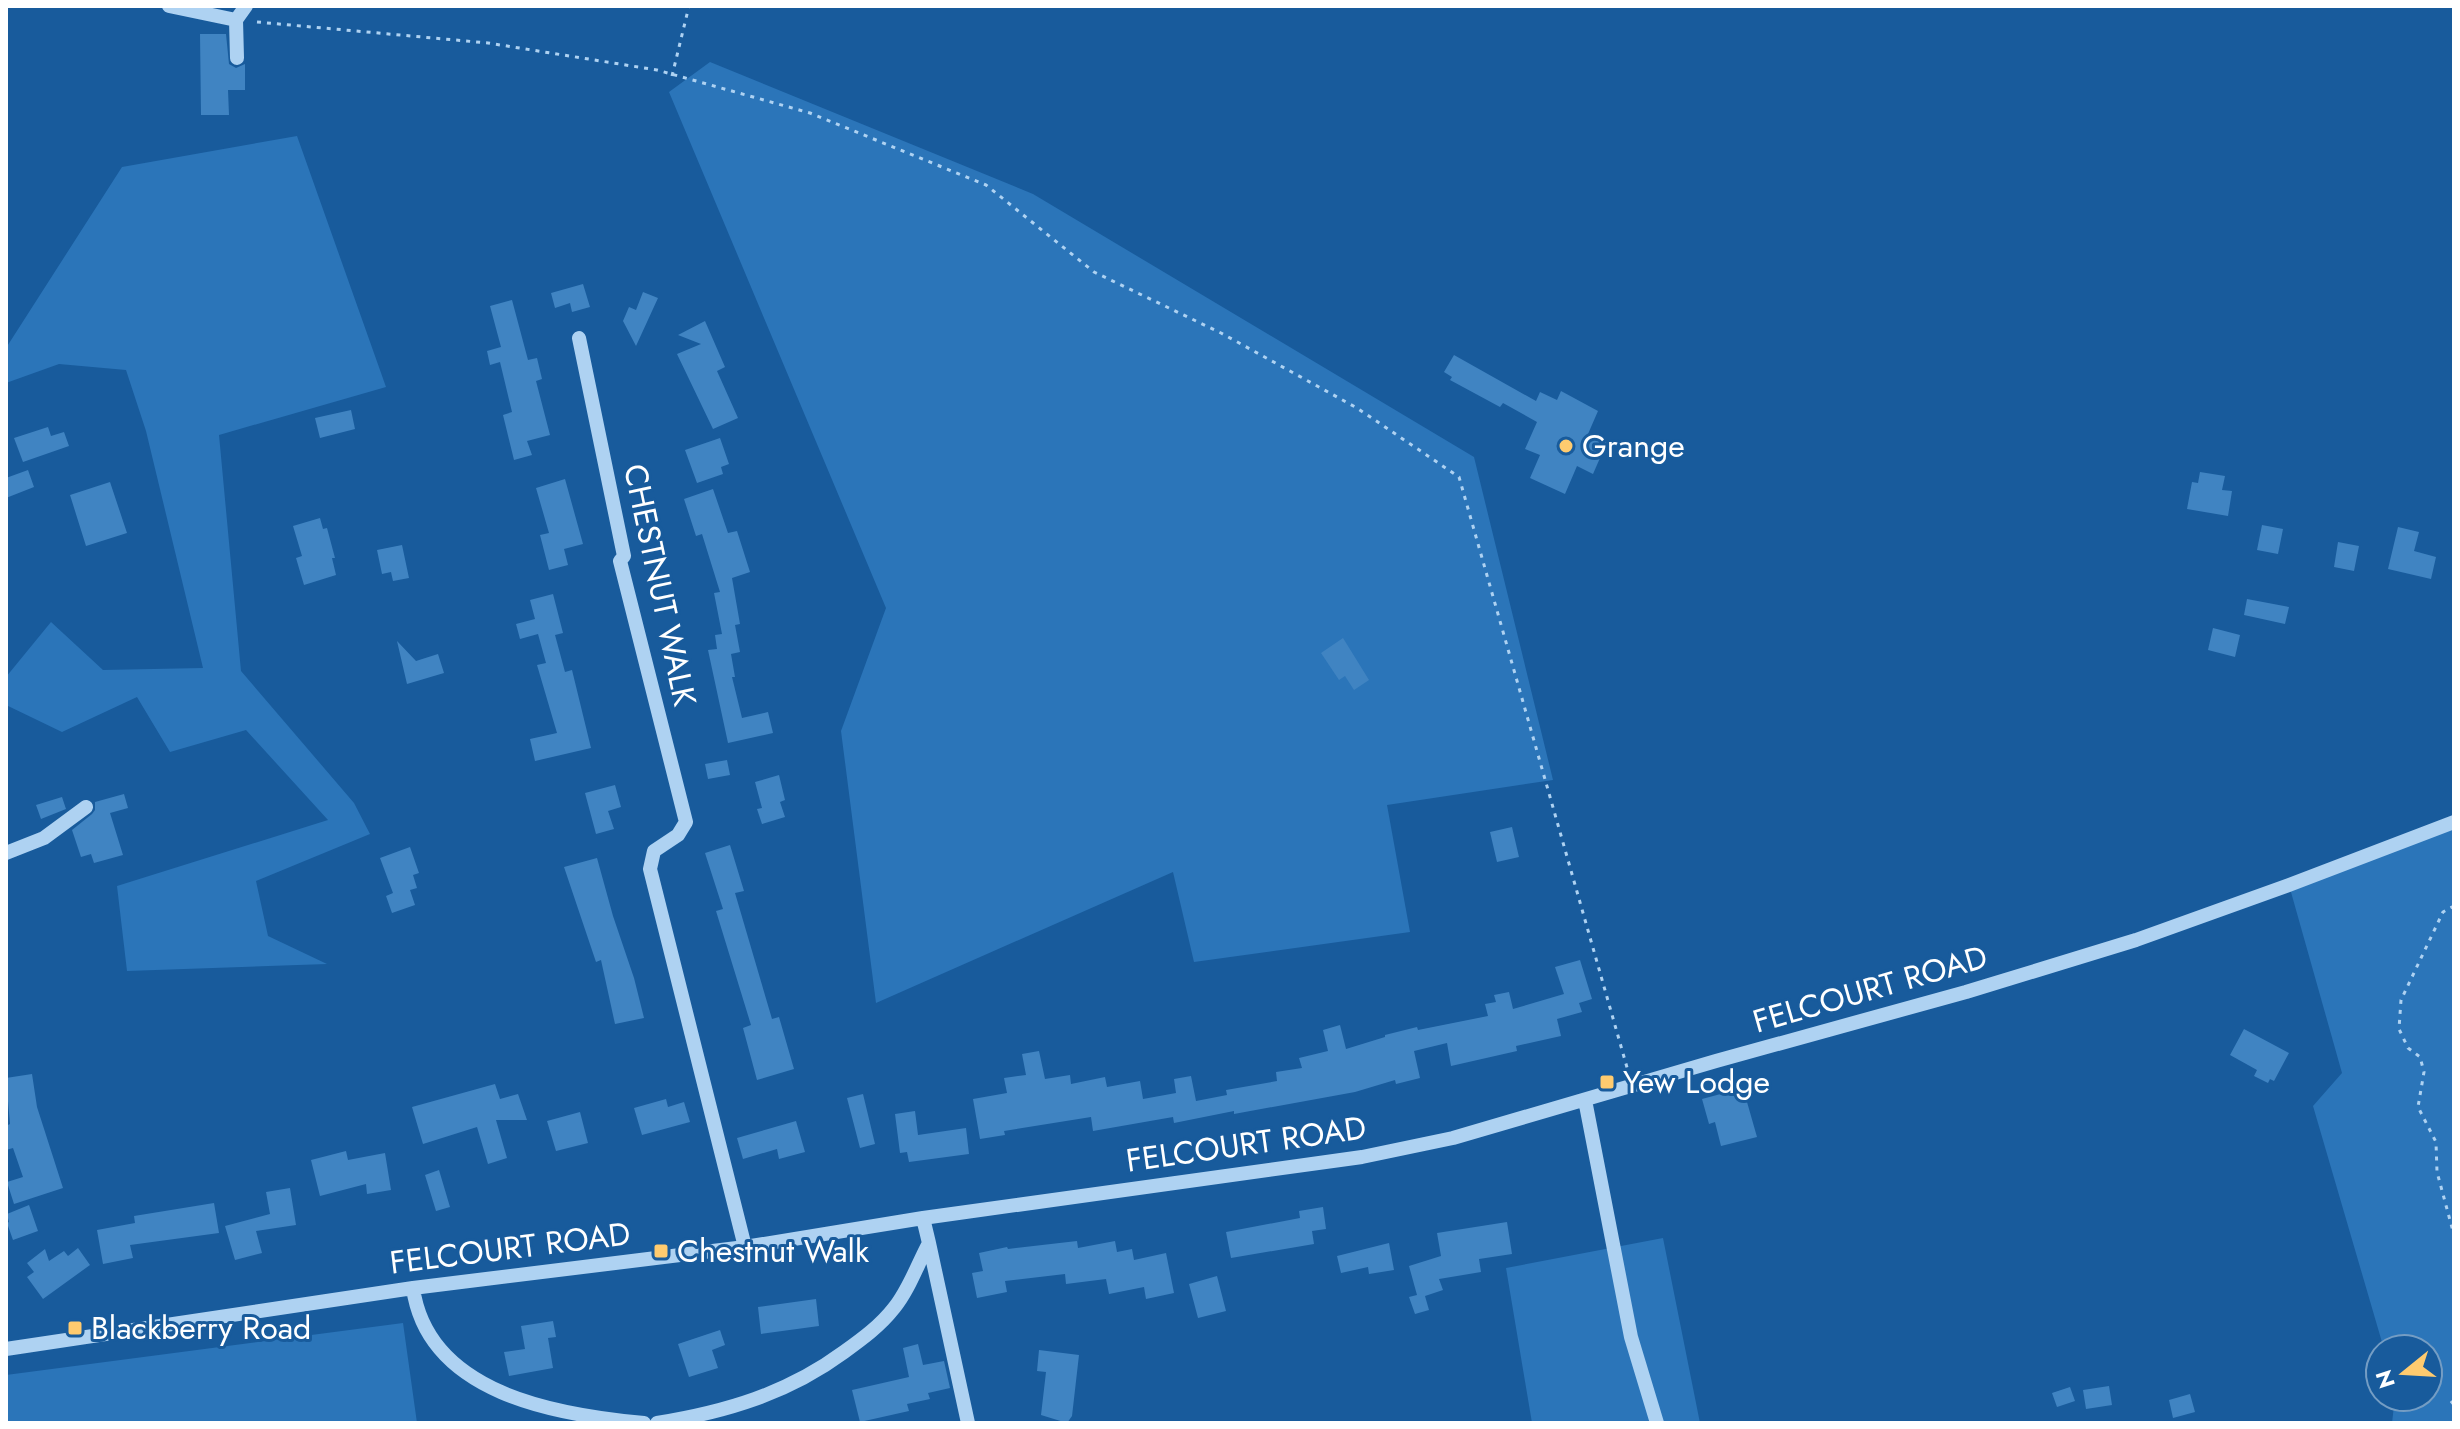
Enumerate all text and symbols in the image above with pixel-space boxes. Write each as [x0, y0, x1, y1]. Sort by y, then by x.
place label: Grange [1582, 423, 1685, 469]
marker: Grange [1557, 437, 1575, 455]
street label: CHESTNUT WALK [612, 460, 708, 710]
street label: FELCOURT ROAD [1747, 934, 1993, 1044]
place label: Yew Lodge [1623, 1059, 1770, 1105]
marker: Yew Lodge [1598, 1073, 1616, 1091]
street label: FELCOURT ROAD [1123, 1104, 1369, 1184]
street label: FELCOURT ROAD [387, 1210, 633, 1286]
place label: Chestnut Walk [677, 1228, 870, 1274]
marker: Chestnut Walk [652, 1242, 670, 1260]
place label: Blackberry Road [91, 1305, 311, 1351]
marker: Blackberry Road [66, 1319, 84, 1337]
north arrow [2364, 1333, 2444, 1413]
text: N [2367, 1366, 2403, 1392]

